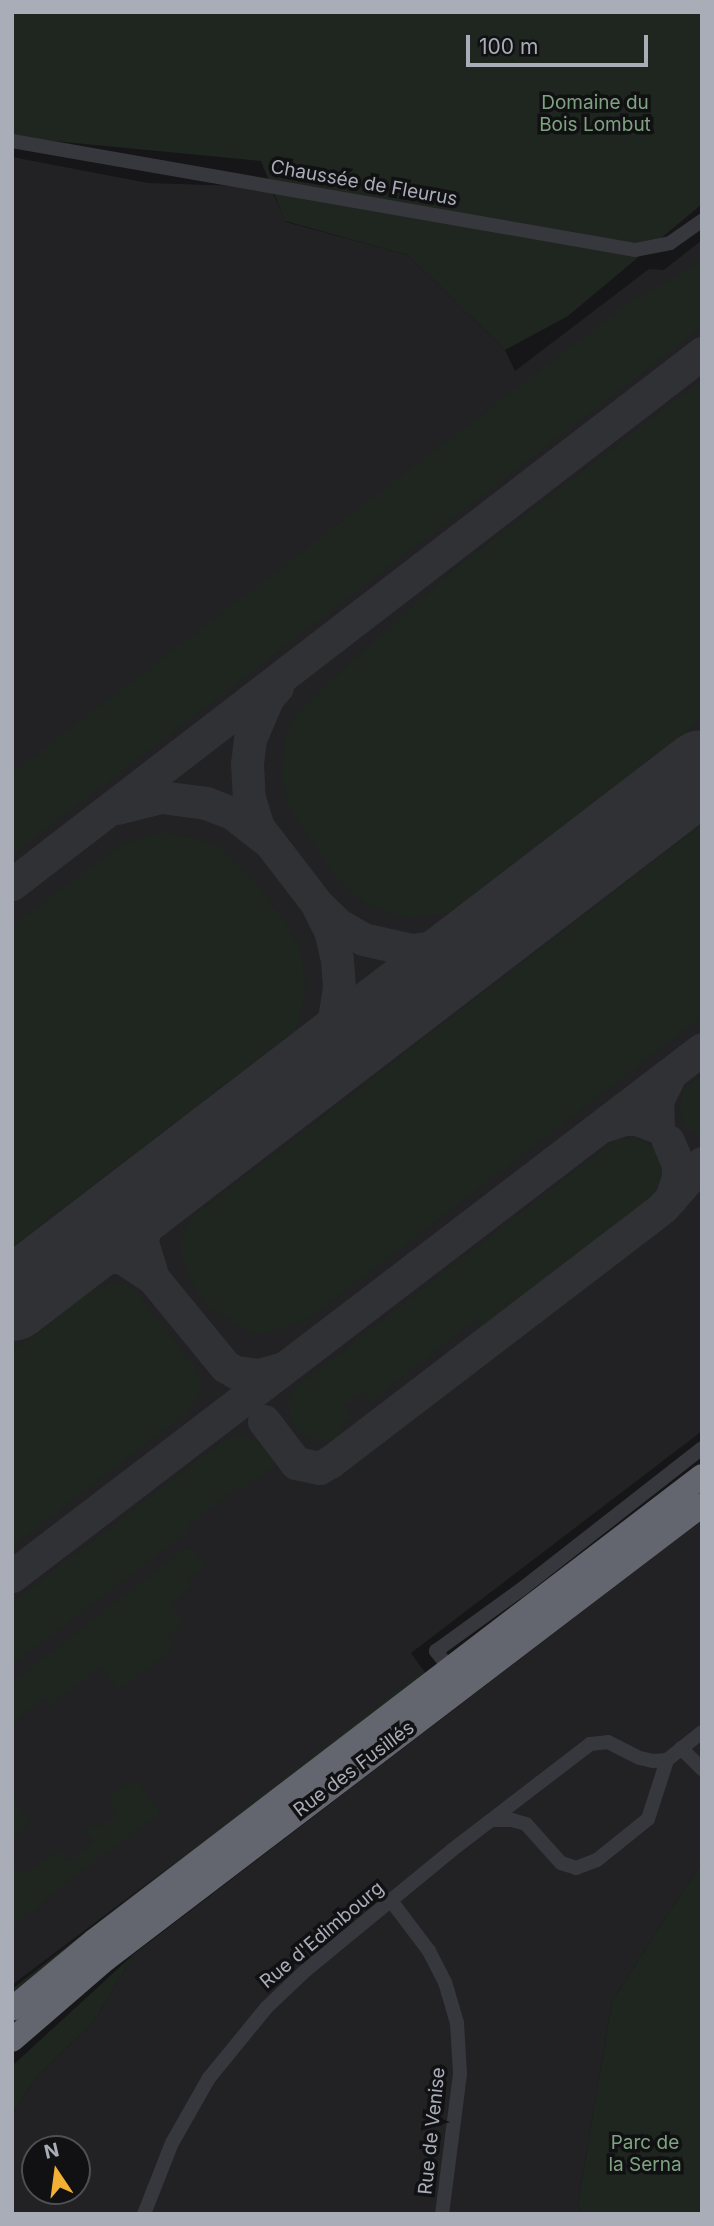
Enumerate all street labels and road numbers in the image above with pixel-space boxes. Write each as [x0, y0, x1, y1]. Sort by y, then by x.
street label: Chaussée de Fleurus [269, 155, 459, 211]
street label: Rue des Fusillés [289, 1716, 419, 1822]
street label: Rue d'Edimbourg [256, 1877, 388, 1993]
street label: Rue de Venise [414, 2066, 450, 2196]

